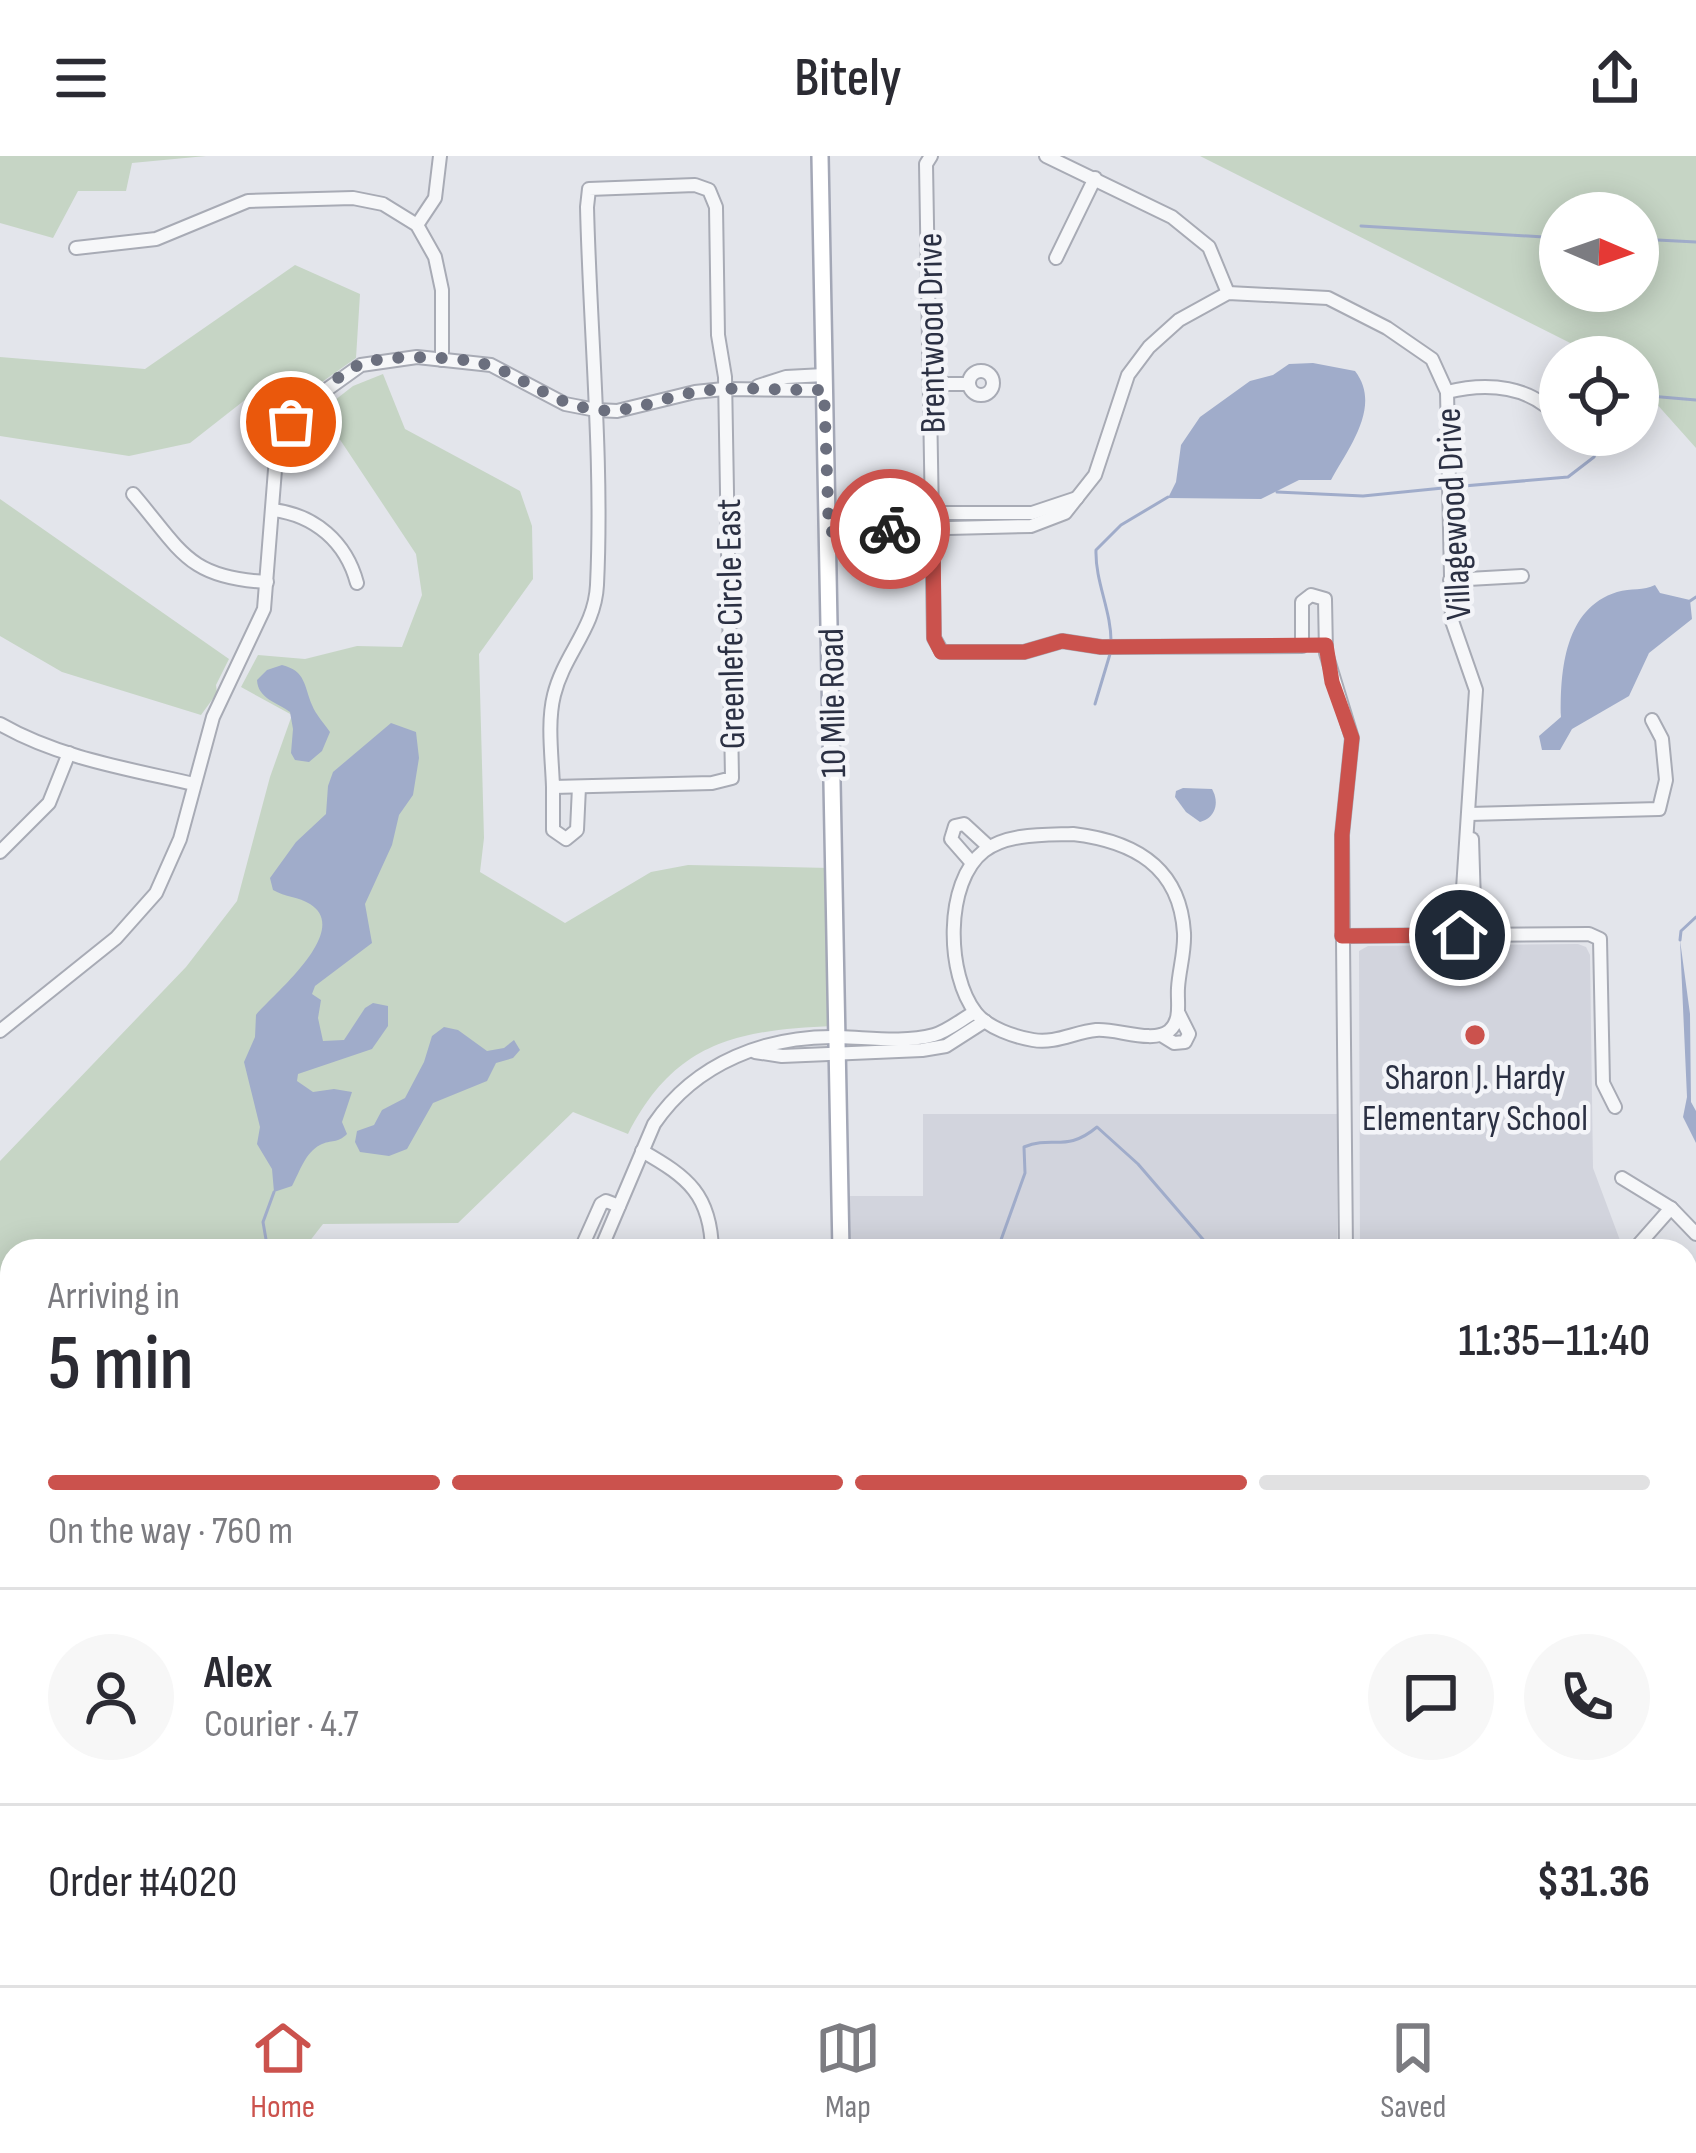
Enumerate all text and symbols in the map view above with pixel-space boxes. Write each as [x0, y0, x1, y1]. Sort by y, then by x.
icon: menu [48, 45, 114, 111]
icon: share [1582, 45, 1648, 111]
text: Bitely [794, 46, 902, 111]
north arrow [1539, 192, 1659, 312]
map controls [1539, 192, 1659, 456]
street label: Brentwood Drive [909, 232, 956, 434]
button: locate [1539, 336, 1659, 456]
pin [240, 371, 342, 473]
icon: bag [258, 389, 324, 455]
street label: Villagewood Drive [1427, 407, 1482, 621]
courier [830, 469, 950, 589]
icon: bike [857, 496, 923, 562]
street label: Greenlefe Circle East [708, 498, 755, 750]
street label: 10 Mile Road [811, 628, 856, 778]
pin [1409, 884, 1511, 986]
icon: home [1427, 902, 1493, 968]
marker: Sharon J. Hardy Elementary School [1462, 1022, 1488, 1048]
place label: Sharon J. Hardy Elementary School [1362, 1057, 1588, 1141]
text: Arriving in [48, 1273, 180, 1320]
text: 11:35–11:40 [1459, 1314, 1650, 1369]
text: 5 min [48, 1318, 194, 1411]
text: On the way · 760 m [48, 1508, 293, 1555]
button: person [48, 1634, 174, 1760]
button: chat [1368, 1634, 1494, 1760]
button: phone [1524, 1634, 1650, 1760]
text: Alex [204, 1646, 272, 1701]
text: Courier · 4.7 [204, 1701, 359, 1748]
text: Order #4020 [48, 1855, 237, 1910]
text: $31.36 [1536, 1855, 1650, 1910]
tab: Home [250, 2015, 316, 2127]
tab: Map [815, 2015, 881, 2127]
tab: Saved [1380, 2015, 1446, 2127]

